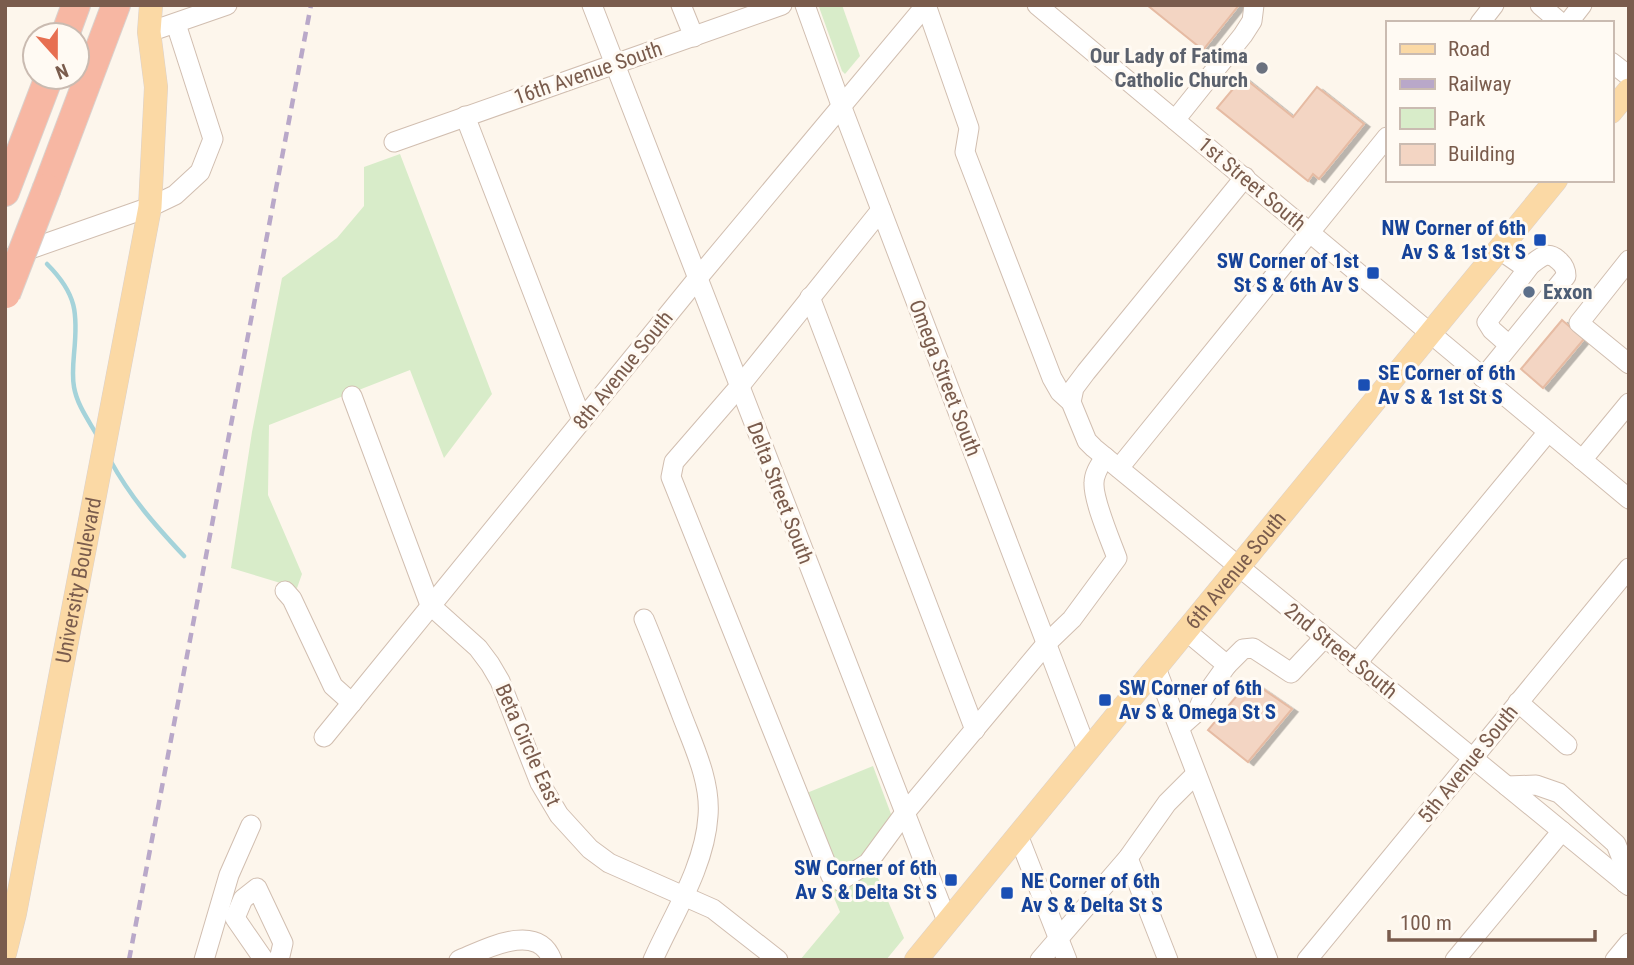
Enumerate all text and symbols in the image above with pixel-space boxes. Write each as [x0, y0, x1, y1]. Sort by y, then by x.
north arrow [21, 21, 91, 91]
legend [1386, 21, 1613, 182]
street label: 16th Avenue South [511, 36, 665, 110]
text: Road [1448, 37, 1490, 61]
place label: Our Lady of Fatima Catholic Church [1090, 44, 1248, 92]
text: N [52, 59, 71, 84]
marker: Our Lady of Fatima Catholic Church [1254, 60, 1270, 76]
text: Railway [1448, 72, 1511, 96]
text: Park [1448, 107, 1486, 131]
street label: 1st Street South [1193, 132, 1311, 236]
text: Building [1448, 142, 1515, 166]
place label: NW Corner of 6th Av S & 1st St S [1381, 216, 1526, 264]
marker: NW Corner of 6th Av S & 1st St S [1532, 232, 1548, 248]
place label: SW Corner of 1st St S & 6th Av S [1217, 249, 1359, 297]
marker: SW Corner of 1st St S & 6th Av S [1365, 265, 1381, 281]
place label: Exxon [1543, 280, 1593, 304]
marker: Exxon [1521, 284, 1537, 300]
street label: Omega Street South [904, 296, 986, 460]
street label: 8th Avenue South [568, 306, 678, 434]
place label: SE Corner of 6th Av S & 1st St S [1378, 361, 1516, 409]
marker: SE Corner of 6th Av S & 1st St S [1356, 377, 1372, 393]
street label: Delta Street South [742, 419, 818, 567]
street label: University Boulevard [51, 495, 106, 665]
street label: 6th Avenue South [1180, 507, 1291, 634]
street label: 2nd Street South [1280, 598, 1402, 704]
place label: SW Corner of 6th Av S & Omega St S [1119, 676, 1276, 724]
street label: Beta Circle East [490, 680, 566, 810]
marker: SW Corner of 6th Av S & Omega St S [1097, 692, 1113, 708]
street label: 5th Avenue South [1413, 700, 1523, 828]
place label: SW Corner of 6th Av S & Delta St S [794, 856, 937, 904]
place label: NE Corner of 6th Av S & Delta St S [1021, 869, 1163, 917]
marker: SW Corner of 6th Av S & Delta St S [943, 872, 959, 888]
marker: NE Corner of 6th Av S & Delta St S [999, 885, 1015, 901]
scale bar [1389, 898, 1596, 942]
text: 100 m [1400, 911, 1452, 935]

